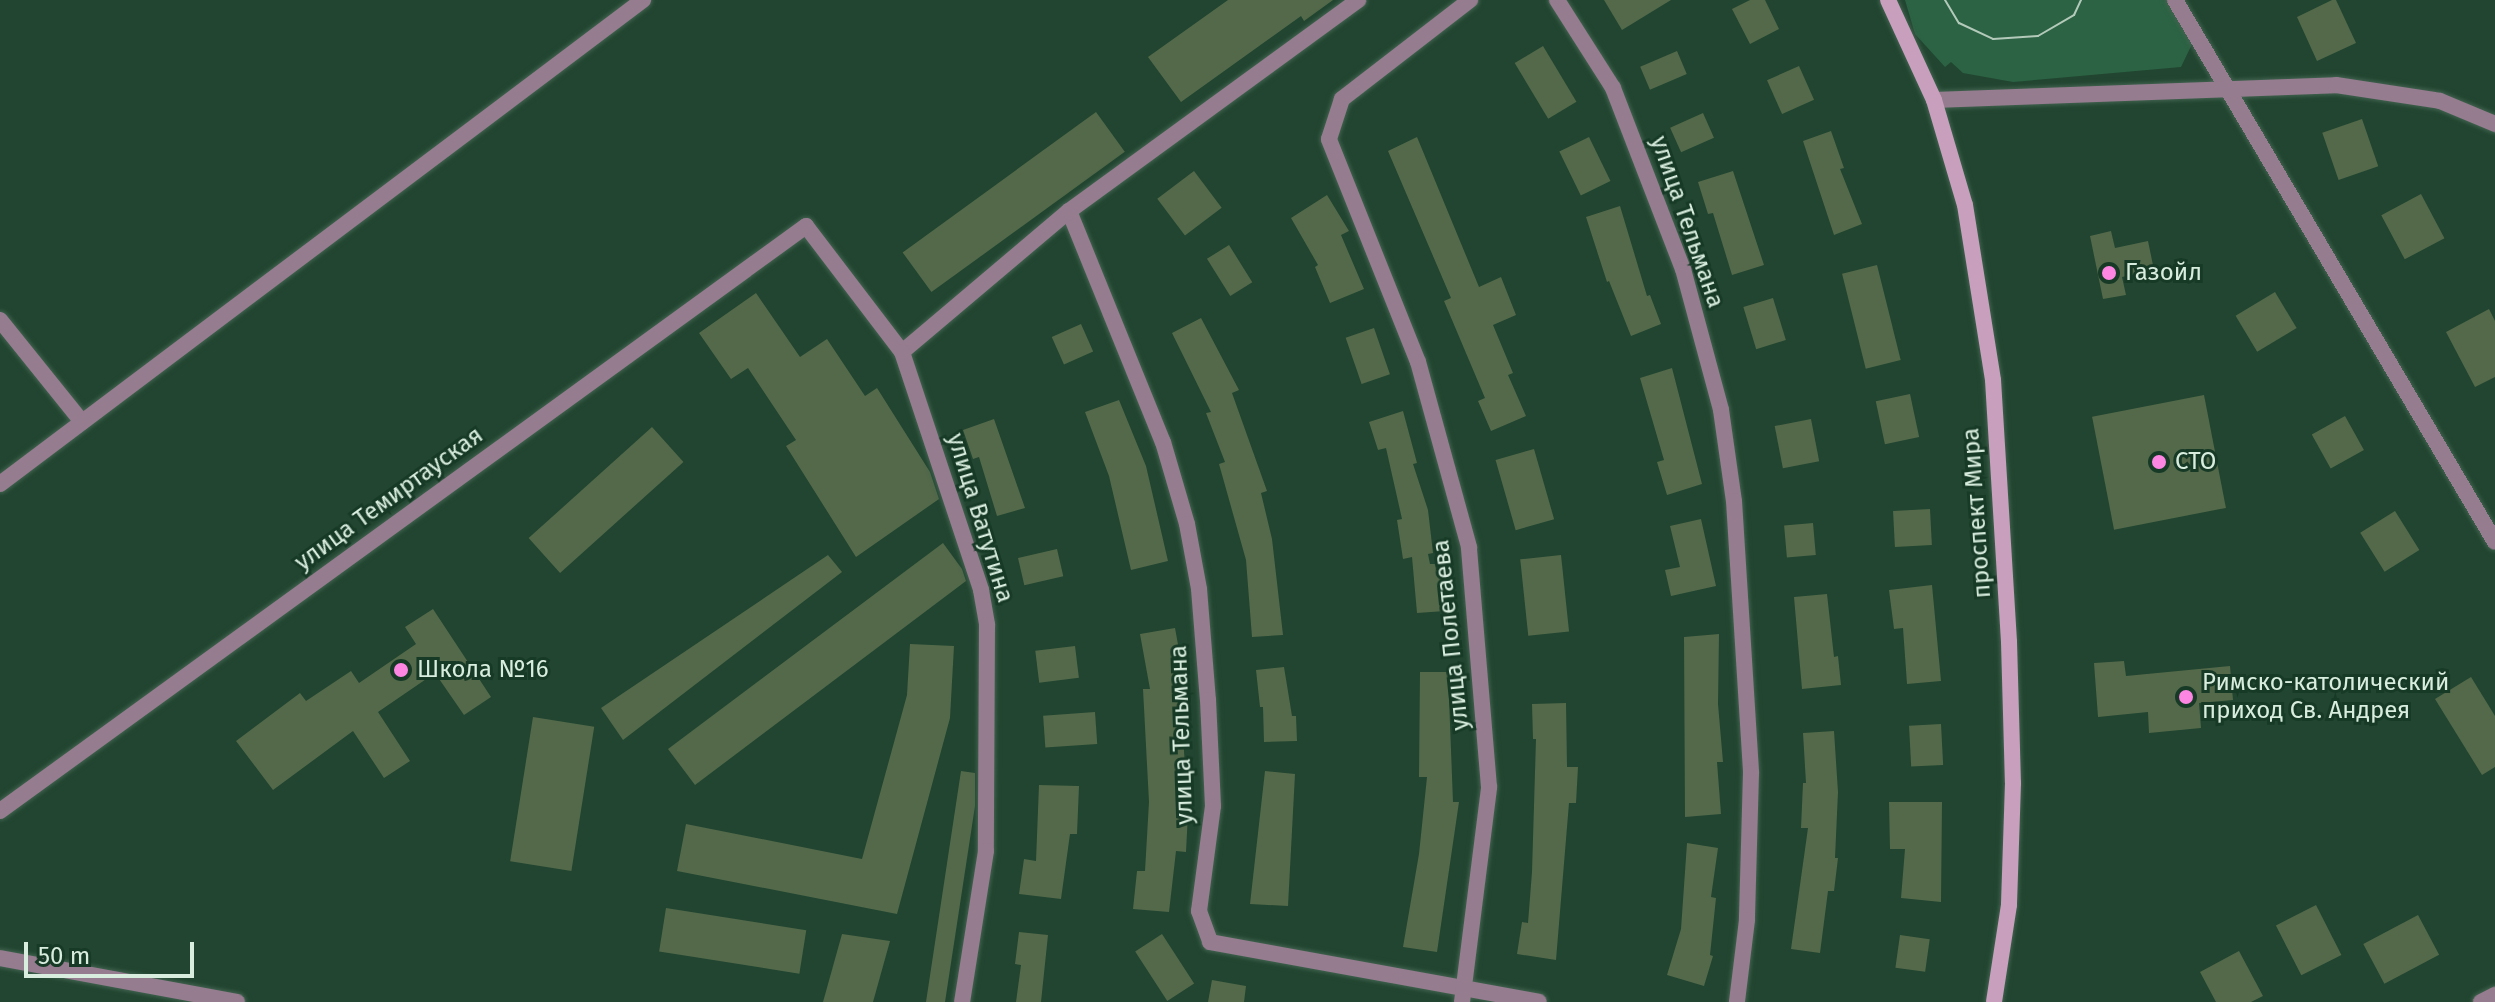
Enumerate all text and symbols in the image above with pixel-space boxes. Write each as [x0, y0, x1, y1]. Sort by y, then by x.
street label: улица Тельмана [1644, 132, 1730, 312]
place label: Газойл [2125, 259, 2202, 287]
marker: Газойл [2100, 264, 2118, 282]
street label: улица Темиртауская [289, 421, 489, 577]
street label: проспект Мира [1957, 427, 1997, 599]
street label: улица Ватутина [941, 430, 1019, 606]
place label: СТО [2175, 448, 2216, 476]
marker: СТО [2150, 453, 2168, 471]
street label: улица Полетаева [1427, 538, 1475, 732]
street label: улица Тельмана [1164, 645, 1200, 825]
place label: Школа №16 [417, 656, 549, 684]
marker: Школа №16 [392, 661, 410, 679]
place label: Римско-католический приход Св. Андрея [2202, 669, 2449, 725]
marker: Римско-католический приход Св. Андрея [2177, 688, 2195, 706]
scale bar [28, 926, 198, 976]
text: 50 m [38, 942, 90, 970]

